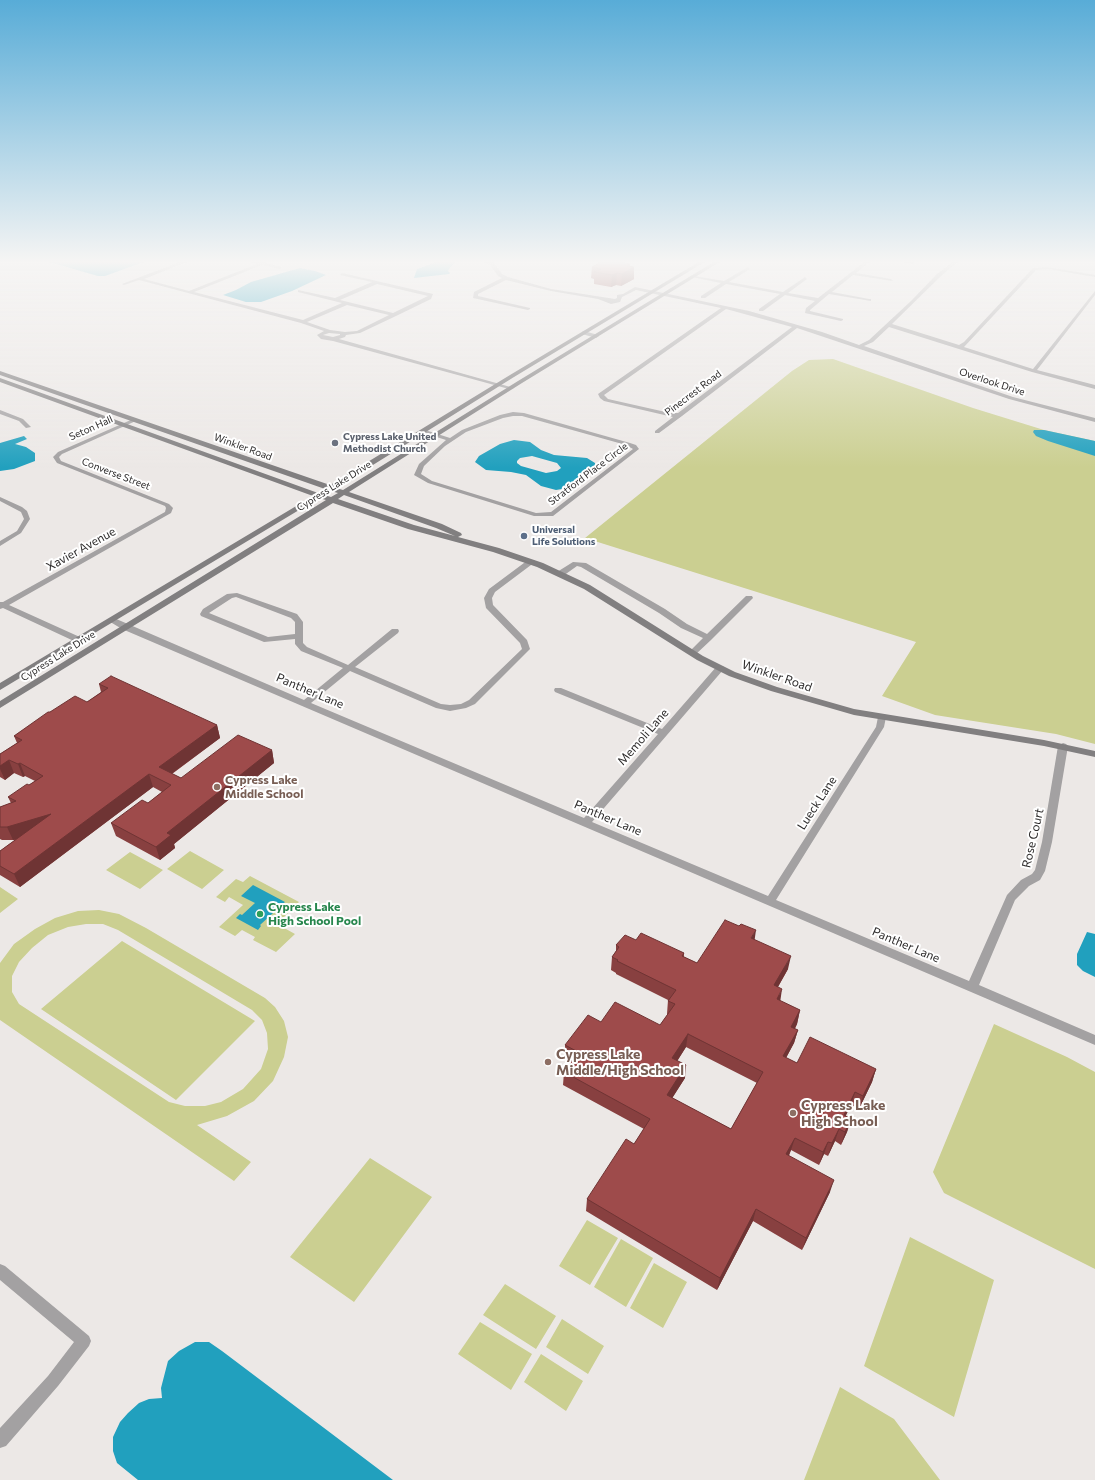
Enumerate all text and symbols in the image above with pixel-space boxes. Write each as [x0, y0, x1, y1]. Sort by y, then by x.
street label: Overlook Drive [958, 366, 1026, 398]
street label: Pinecrest Road [662, 368, 724, 418]
street label: Seton Hall [67, 413, 115, 443]
street label: Winkler Road [212, 431, 274, 463]
place label: Cypress Lake United Methodist Church [343, 431, 436, 454]
marker: Cypress Lake United Methodist Church [330, 438, 340, 448]
street label: Stratford Place Circle [546, 440, 630, 508]
street label: Converse Street [80, 455, 152, 493]
street label: Cypress Lake Drive [295, 458, 373, 514]
street label: Xavier Avenue [44, 524, 118, 574]
place label: Universal Life Solutions [532, 524, 596, 548]
marker: Universal Life Solutions [519, 531, 529, 541]
street label: Cypress Lake Drive [19, 628, 97, 684]
street label: Winkler Road [740, 657, 814, 695]
street label: Panther Lane [274, 670, 346, 712]
street label: Memoli Lane [615, 706, 671, 768]
place label: Cypress Lake Middle School [225, 773, 303, 801]
street label: Lueck Lane [794, 774, 840, 832]
marker: Cypress Lake Middle School [212, 782, 222, 792]
street label: Panther Lane [572, 797, 644, 839]
street label: Rose Court [1019, 807, 1047, 869]
place label: Cypress Lake High School Pool [268, 900, 361, 928]
marker: Cypress Lake High School Pool [255, 909, 265, 919]
street label: Panther Lane [870, 924, 942, 966]
place label: Cypress Lake Middle/High School [556, 1046, 684, 1078]
marker: Cypress Lake Middle/High School [543, 1057, 553, 1067]
place label: Cypress Lake High School [801, 1097, 885, 1130]
marker: Cypress Lake High School [788, 1108, 798, 1118]

